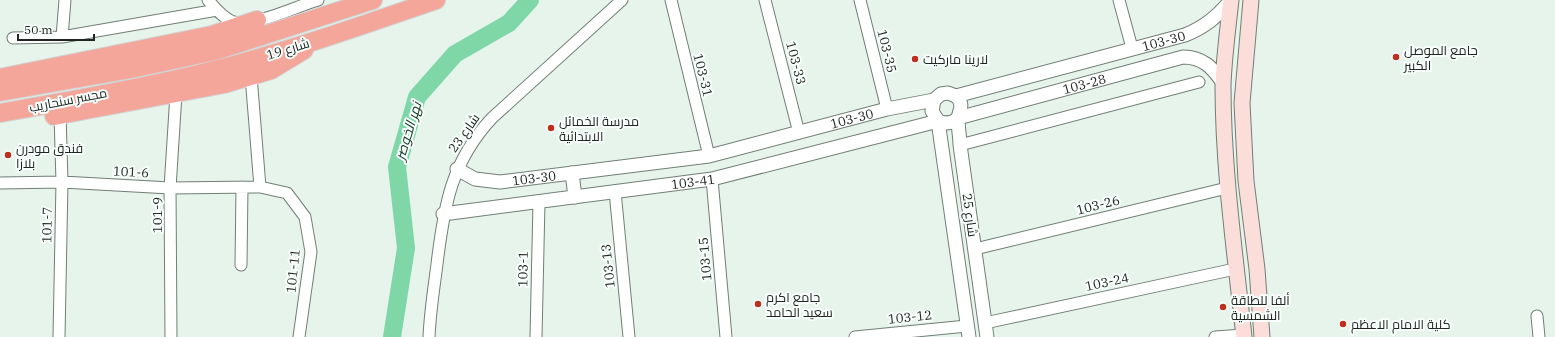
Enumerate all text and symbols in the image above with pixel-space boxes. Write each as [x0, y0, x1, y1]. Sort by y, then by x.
scale bar [18, 16, 94, 42]
text: 50 m [24, 22, 53, 37]
street label: 103-30 [1140, 27, 1187, 55]
street label: 103-35 [873, 28, 901, 74]
street label: شارع 19 [265, 34, 311, 64]
street label: 103-33 [782, 39, 810, 87]
place label: جامع الموصل الكبير [1403, 42, 1478, 74]
place label: لارينا ماركيت [923, 51, 988, 68]
street label: 103-31 [689, 52, 717, 98]
marker: جامع الموصل الكبير [1391, 52, 1401, 62]
marker: لارينا ماركيت [910, 54, 920, 64]
street label: 103-28 [1061, 70, 1108, 98]
street label: مجسر سنحاريب [28, 84, 108, 116]
water label: نهر الخوصر [390, 99, 426, 164]
street label: 103-30 [828, 104, 875, 132]
street label: شارع 23 [444, 110, 484, 156]
place label: مدرسة الخمائل الابتدائية [559, 113, 639, 145]
marker: مدرسة الخمائل الابتدائية [546, 123, 556, 133]
place label: فندق مودرن بلازا [16, 140, 83, 172]
marker: فندق مودرن بلازا [3, 150, 13, 160]
street label: 101-6 [112, 163, 150, 181]
street label: 103-30 [511, 167, 557, 189]
street label: 103-41 [670, 170, 716, 193]
street label: 103-26 [1075, 191, 1121, 219]
street label: شارع 25 [959, 192, 981, 238]
street label: 101-9 [149, 197, 166, 233]
street label: 101-7 [38, 207, 56, 243]
street label: 103-15 [695, 236, 715, 282]
street label: 103-13 [597, 243, 619, 289]
street label: 101-11 [282, 248, 304, 294]
street label: 103-1 [514, 251, 532, 287]
street label: 103-24 [1084, 269, 1131, 295]
place label: جامع اكرم سعيد الحامد [766, 289, 833, 321]
place label: ألفا للطاقة الشمسية [1231, 292, 1290, 324]
marker: جامع اكرم سعيد الحامد [753, 299, 763, 309]
marker: ألفا للطاقة الشمسية [1218, 302, 1228, 312]
street label: 103-12 [887, 306, 933, 328]
place label: كلية الامام الاعظم [1351, 316, 1451, 334]
marker: كلية الامام الاعظم [1338, 319, 1348, 329]

